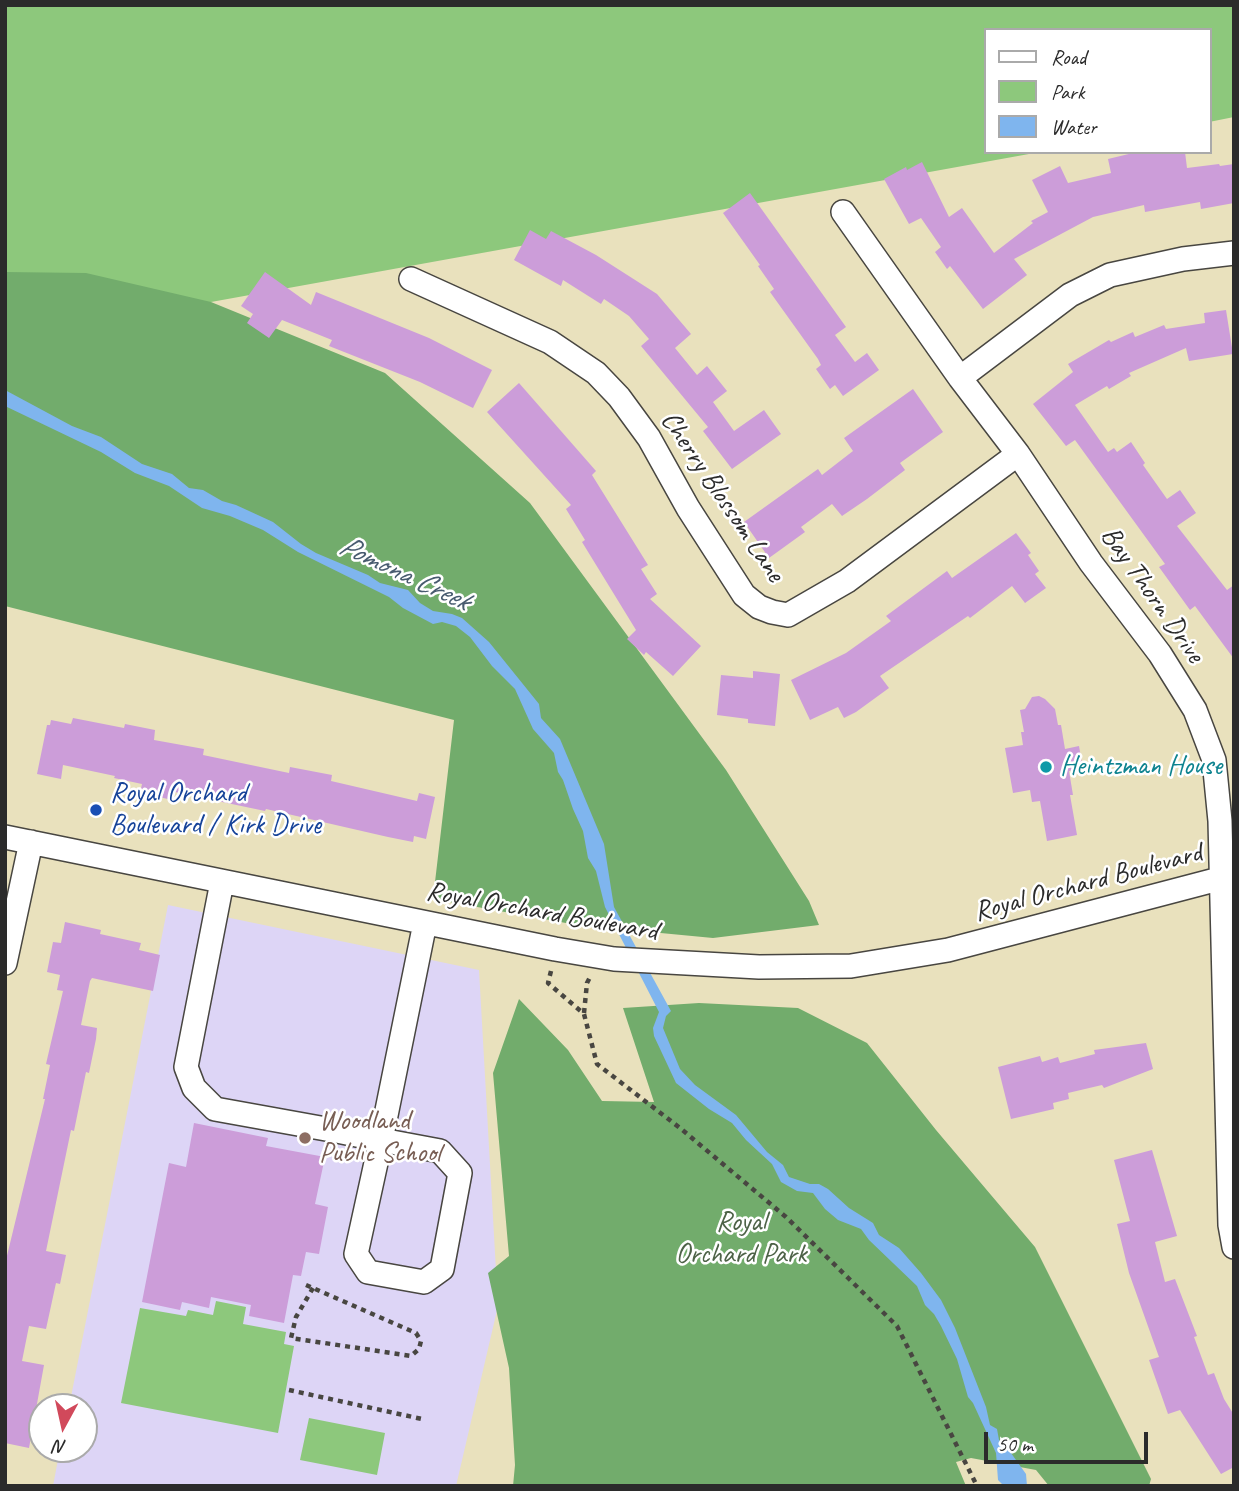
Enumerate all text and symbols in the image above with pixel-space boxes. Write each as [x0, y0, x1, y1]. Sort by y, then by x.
legend [984, 28, 1211, 154]
text: Road [1051, 44, 1086, 70]
text: Park [1051, 79, 1084, 105]
text: Water [1051, 114, 1097, 140]
street label: Cherry Blossom Lane [653, 405, 791, 589]
street label: Bay Thorn Drive [1093, 520, 1211, 670]
water label: Pomona Creek [333, 528, 475, 620]
place label: Heintzman House [1060, 750, 1222, 784]
marker: Heintzman House [1038, 759, 1054, 775]
place label: Royal Orchard Boulevard / Kirk Drive [110, 777, 321, 843]
marker: Royal Orchard Boulevard / Kirk Drive [88, 802, 104, 818]
street label: Royal Orchard Boulevard [970, 836, 1206, 930]
street label: Royal Orchard Boulevard [424, 875, 660, 949]
place label: Woodland Public School [319, 1105, 441, 1171]
marker: Woodland Public School [297, 1130, 313, 1146]
park label: Royal Orchard Park [675, 1206, 807, 1272]
north arrow [28, 1393, 98, 1463]
scale bar [987, 1418, 1152, 1462]
text: 50 m [997, 1431, 1033, 1457]
text: N [53, 1434, 68, 1460]

